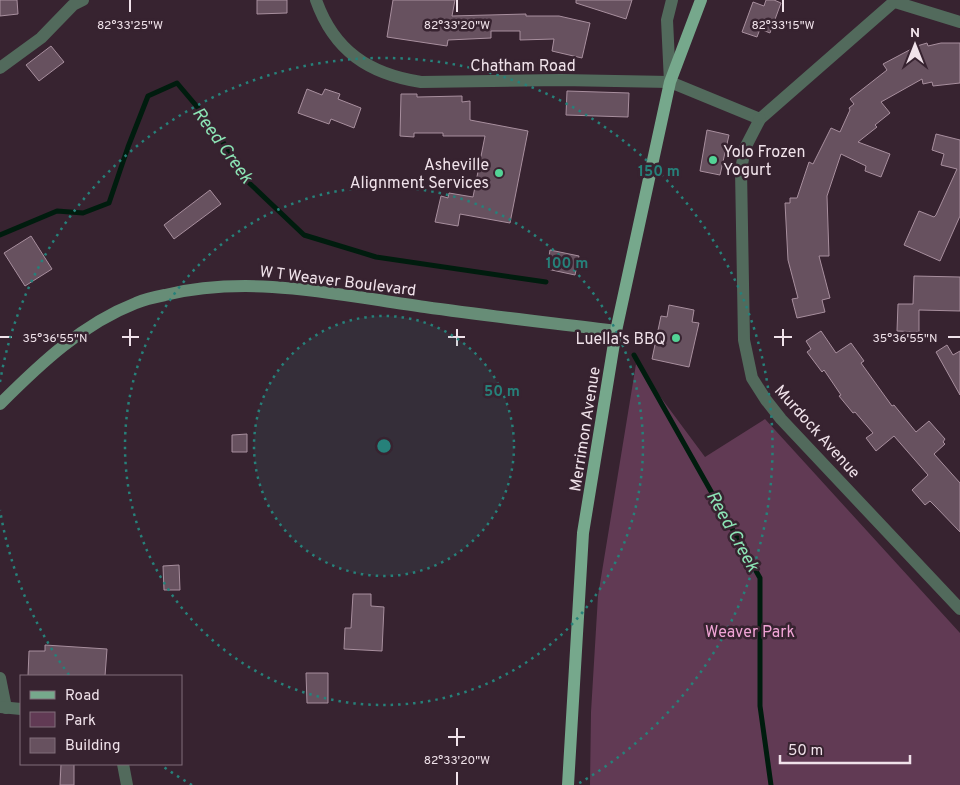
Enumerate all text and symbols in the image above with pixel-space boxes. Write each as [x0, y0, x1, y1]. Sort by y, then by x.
text: 82°33'25"W [97, 18, 163, 34]
text: 82°33'20"W [424, 18, 490, 34]
text: 82°33'15"W [751, 18, 815, 34]
north arrow [890, 20, 940, 70]
text: N [910, 25, 920, 42]
street label: Chatham Road [470, 57, 576, 77]
water label: Reed Creek [186, 103, 258, 189]
place label: Yolo Frozen Yogurt [723, 143, 806, 181]
marker: Yolo Frozen Yogurt [707, 154, 719, 166]
place label: Asheville Alignment Services [350, 156, 489, 194]
text: 150 m [638, 163, 680, 182]
marker: Asheville Alignment Services [493, 167, 505, 179]
text: 100 m [546, 255, 588, 274]
street label: W T Weaver Boulevard [258, 262, 417, 302]
place label: Luella's BBQ [576, 330, 666, 350]
text: 35°36'55"N [23, 331, 87, 347]
text: 35°36'55"N [873, 331, 937, 347]
marker: Luella's BBQ [670, 332, 682, 344]
street label: Merrimon Avenue [566, 365, 606, 493]
street label: Murdock Avenue [769, 381, 864, 483]
text: 50 m [484, 383, 520, 402]
centre of rings [375, 437, 393, 455]
water label: Reed Creek [700, 487, 764, 577]
park label: Weaver Park [705, 623, 795, 643]
legend [20, 675, 182, 765]
text: Road [65, 687, 100, 706]
text: Park [65, 712, 96, 731]
scale bar [780, 732, 910, 764]
text: Building [65, 737, 120, 756]
text: 50 m [788, 742, 823, 761]
text: 82°33'20"W [424, 753, 490, 769]

